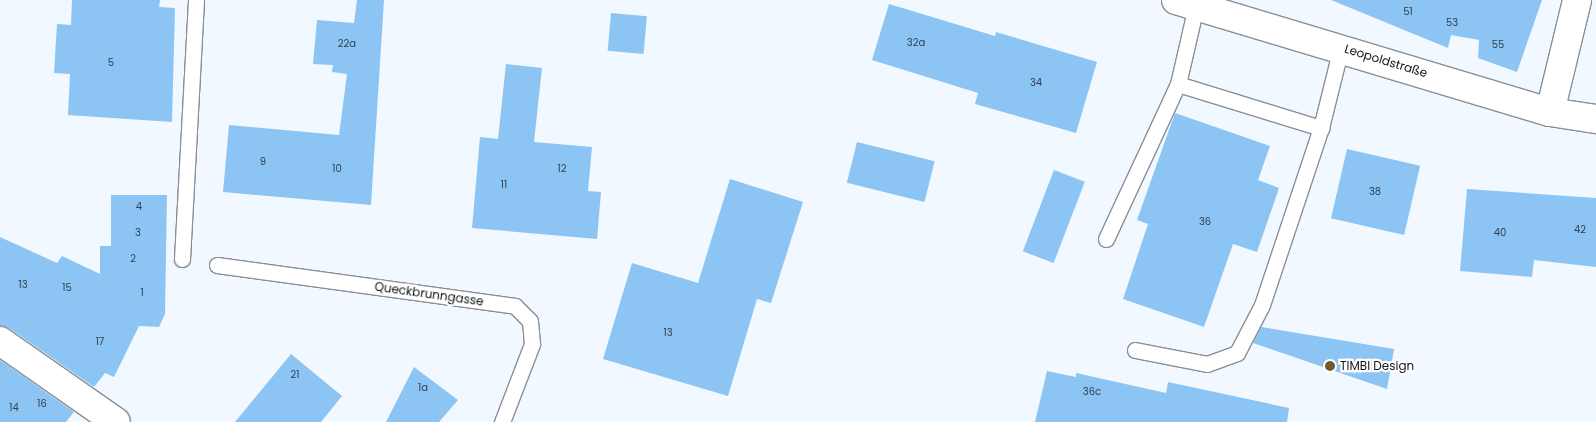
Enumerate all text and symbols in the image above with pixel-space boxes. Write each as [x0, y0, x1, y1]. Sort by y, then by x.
house number: 51 [1403, 6, 1413, 18]
house number: 53 [1446, 17, 1458, 29]
house number: 32a [907, 37, 925, 49]
house number: 22a [338, 38, 356, 50]
house number: 55 [1492, 39, 1504, 51]
street label: Leopoldstraße [1343, 42, 1429, 80]
house number: 5 [108, 57, 114, 69]
house number: 34 [1030, 77, 1042, 89]
house number: 9 [260, 156, 266, 168]
house number: 10 [332, 163, 342, 175]
house number: 12 [558, 163, 566, 175]
house number: 11 [501, 179, 507, 191]
house number: 38 [1369, 186, 1381, 198]
house number: 4 [136, 201, 142, 213]
house number: 36 [1199, 216, 1211, 228]
house number: 42 [1574, 224, 1586, 236]
house number: 3 [135, 227, 141, 239]
house number: 40 [1494, 227, 1506, 239]
house number: 2 [130, 253, 136, 265]
house number: 13 [18, 279, 28, 291]
street label: Queckbrunngasse [374, 279, 484, 309]
house number: 15 [62, 282, 72, 294]
house number: 1 [140, 287, 144, 299]
house number: 13 [663, 327, 673, 339]
house number: 17 [96, 336, 104, 348]
place label: TIMBI Design [1340, 359, 1414, 373]
marker: TIMBI Design [1324, 360, 1336, 372]
house number: 21 [291, 369, 299, 381]
house number: 1a [418, 382, 428, 394]
house number: 36c [1083, 386, 1101, 398]
house number: 16 [37, 398, 47, 410]
house number: 14 [9, 402, 19, 414]

